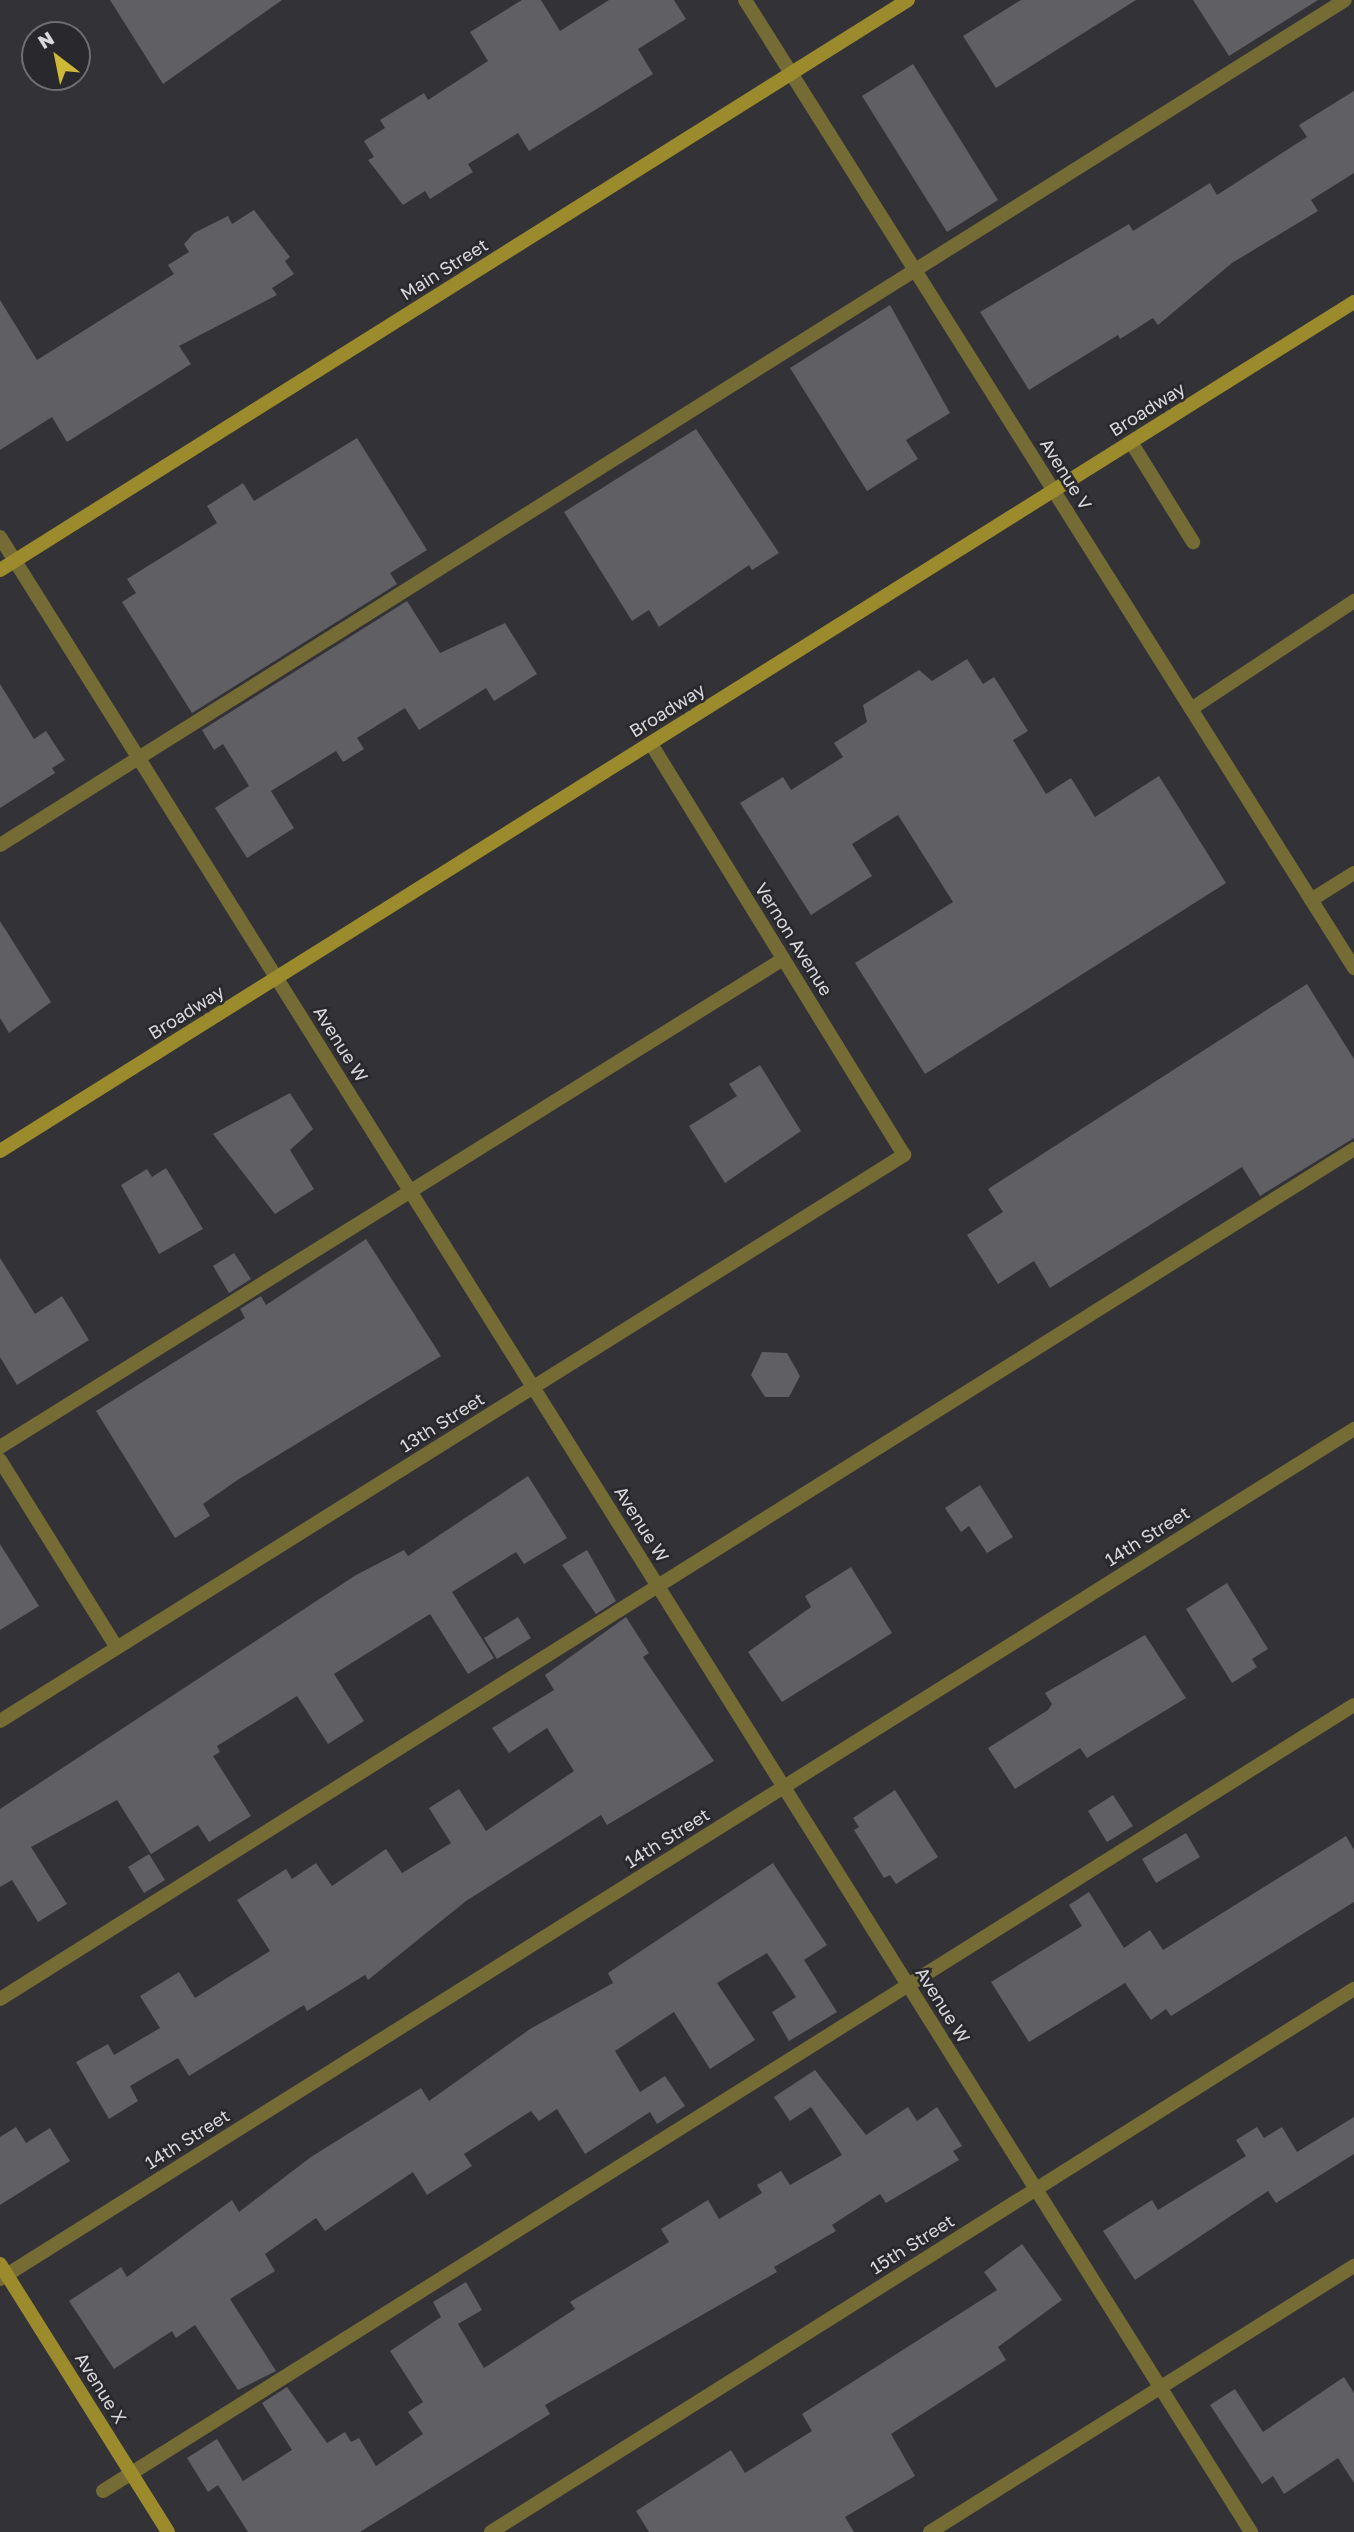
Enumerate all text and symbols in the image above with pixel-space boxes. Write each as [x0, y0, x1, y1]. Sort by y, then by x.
north arrow [21, 21, 91, 91]
text: N [33, 26, 58, 53]
street label: Main Street [396, 234, 492, 304]
street label: Broadway [1105, 377, 1189, 441]
street label: Avenue V [1036, 434, 1096, 514]
street label: Broadway [625, 678, 709, 742]
street label: Vernon Avenue [751, 878, 837, 1000]
street label: Broadway [144, 980, 228, 1044]
street label: Avenue W [309, 1002, 373, 1086]
street label: 13th Street [396, 1388, 488, 1456]
street label: Avenue W [610, 1482, 674, 1566]
street label: 14th Street [1101, 1501, 1193, 1571]
street label: 14th Street [621, 1803, 713, 1873]
street label: Avenue W [911, 1963, 975, 2047]
street label: 14th Street [141, 2104, 233, 2174]
street label: 15th Street [866, 2210, 958, 2278]
street label: Avenue X [71, 2348, 131, 2428]

